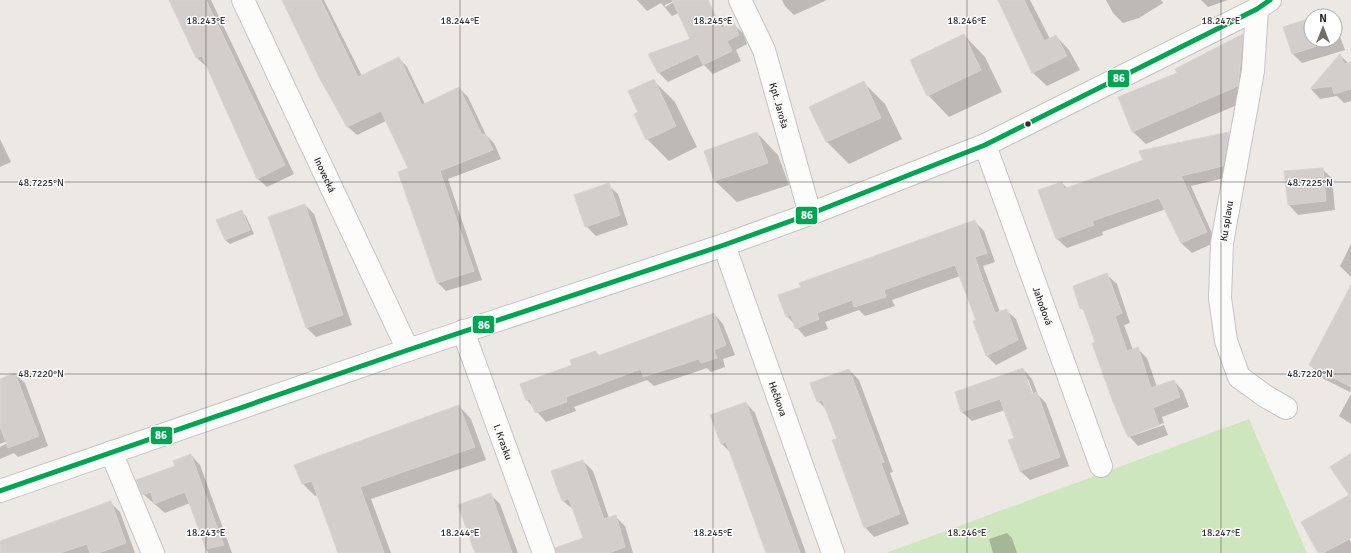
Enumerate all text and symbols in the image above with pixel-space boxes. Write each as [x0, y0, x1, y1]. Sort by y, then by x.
north arrow [1303, 8, 1343, 48]
text: N [1319, 12, 1327, 25]
text: 18.243°E [187, 15, 226, 27]
text: 18.244°E [441, 15, 480, 27]
text: 18.245°E [694, 15, 733, 27]
text: 18.246°E [948, 15, 987, 27]
text: 18.247°E [1202, 15, 1241, 27]
line badge: 86 [1107, 69, 1130, 88]
text: 86 [1113, 72, 1125, 85]
street label: Kpt. Jaroša [766, 81, 791, 130]
unlabelled marker [1023, 119, 1033, 129]
street label: Inovecká [311, 155, 338, 195]
text: 48.7225°N [18, 177, 64, 189]
text: 48.7225°N [1287, 177, 1333, 189]
street label: Ku splavu [1218, 200, 1236, 242]
line badge: 86 [795, 206, 818, 225]
text: 86 [801, 209, 813, 222]
street label: Jahodová [1030, 285, 1055, 327]
line badge: 86 [472, 315, 495, 334]
text: 86 [478, 319, 490, 332]
text: 48.7220°N [18, 368, 64, 380]
text: 48.7220°N [1287, 368, 1333, 380]
street label: Hečkova [766, 380, 789, 418]
street label: I. Krasku [490, 423, 515, 462]
line badge: 86 [150, 426, 173, 445]
text: 86 [155, 429, 167, 442]
text: 18.243°E [187, 527, 226, 539]
text: 18.244°E [441, 527, 480, 539]
text: 18.245°E [694, 527, 733, 539]
text: 18.246°E [948, 527, 987, 539]
text: 18.247°E [1202, 527, 1241, 539]

